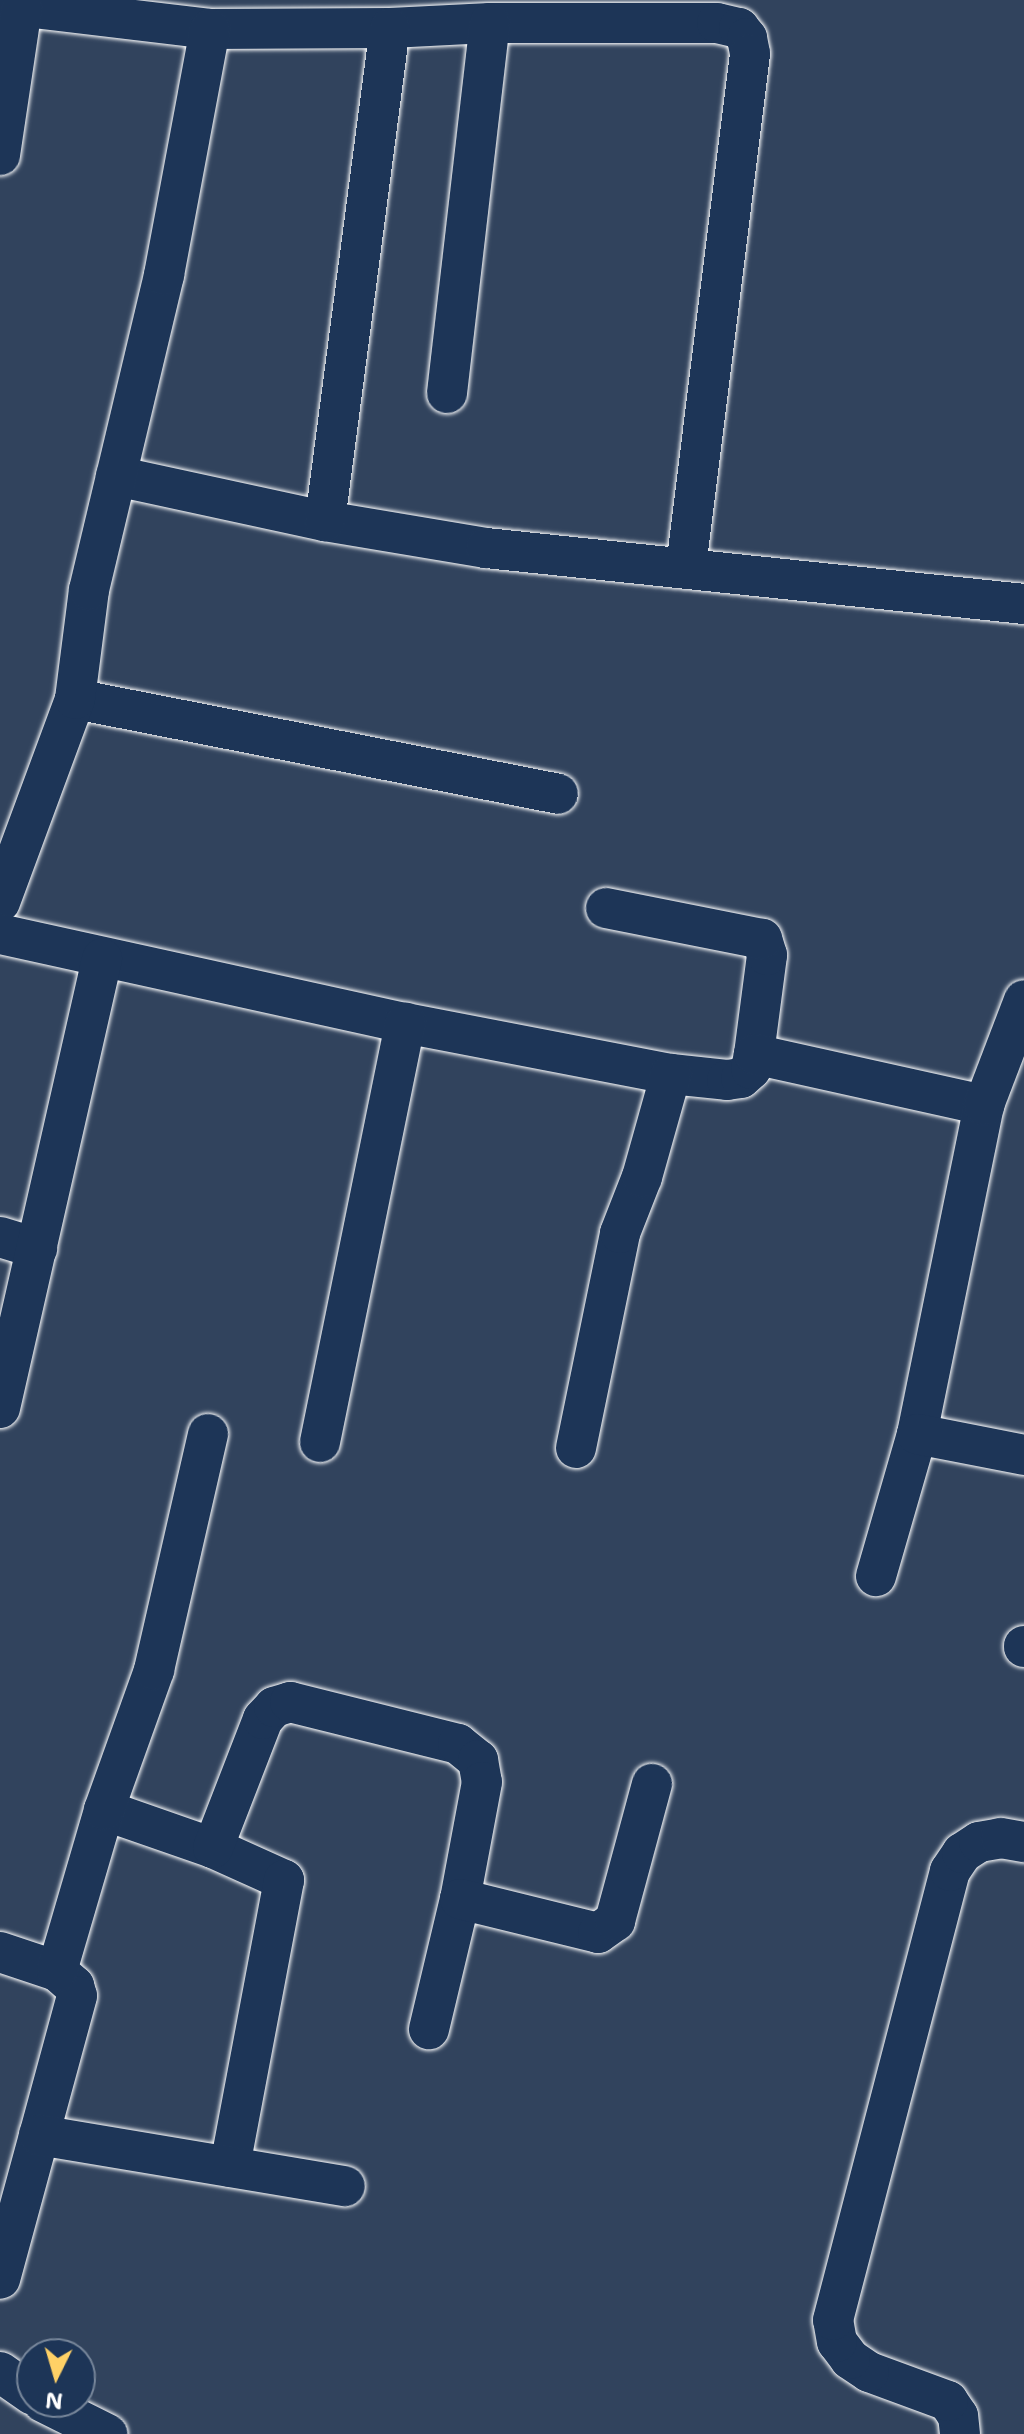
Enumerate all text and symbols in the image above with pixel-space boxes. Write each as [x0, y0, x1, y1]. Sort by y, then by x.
north arrow [16, 2338, 96, 2418]
text: N [44, 2385, 64, 2416]

